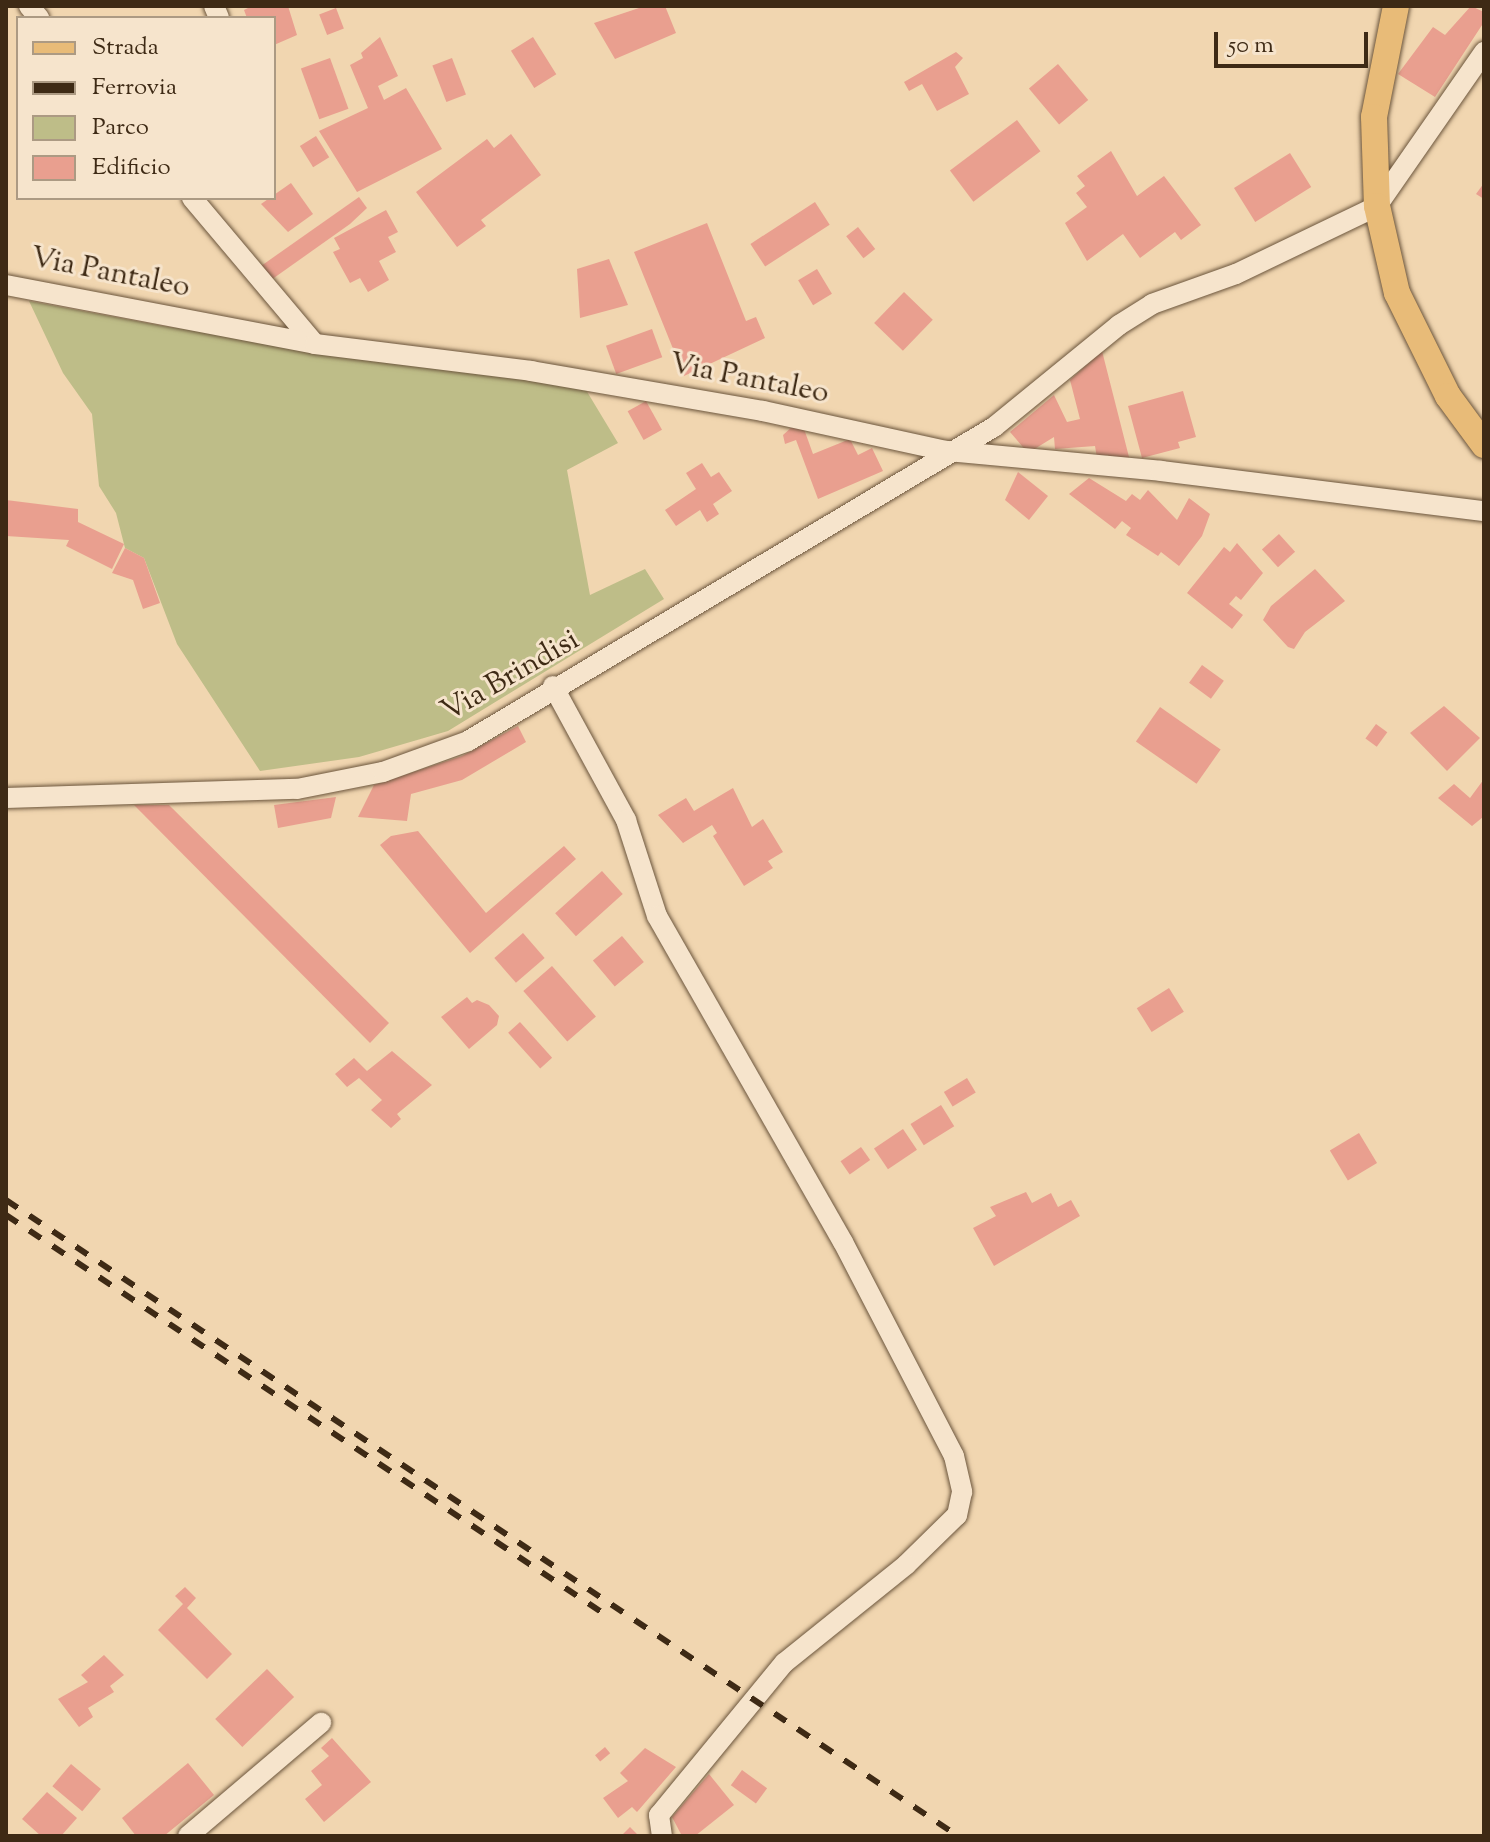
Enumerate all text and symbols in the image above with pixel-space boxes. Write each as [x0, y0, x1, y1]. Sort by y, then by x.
legend [16, 16, 276, 200]
scale bar [1218, 16, 1372, 66]
text: 50 m [1228, 29, 1274, 63]
text: Strada [92, 31, 159, 65]
text: Ferrovia [92, 71, 177, 105]
text: Parco [92, 111, 149, 145]
text: Edificio [92, 151, 171, 185]
street label: Via Pantaleo [27, 241, 193, 307]
street label: Via Pantaleo [666, 347, 832, 413]
street label: Via Brindisi [436, 623, 586, 731]

